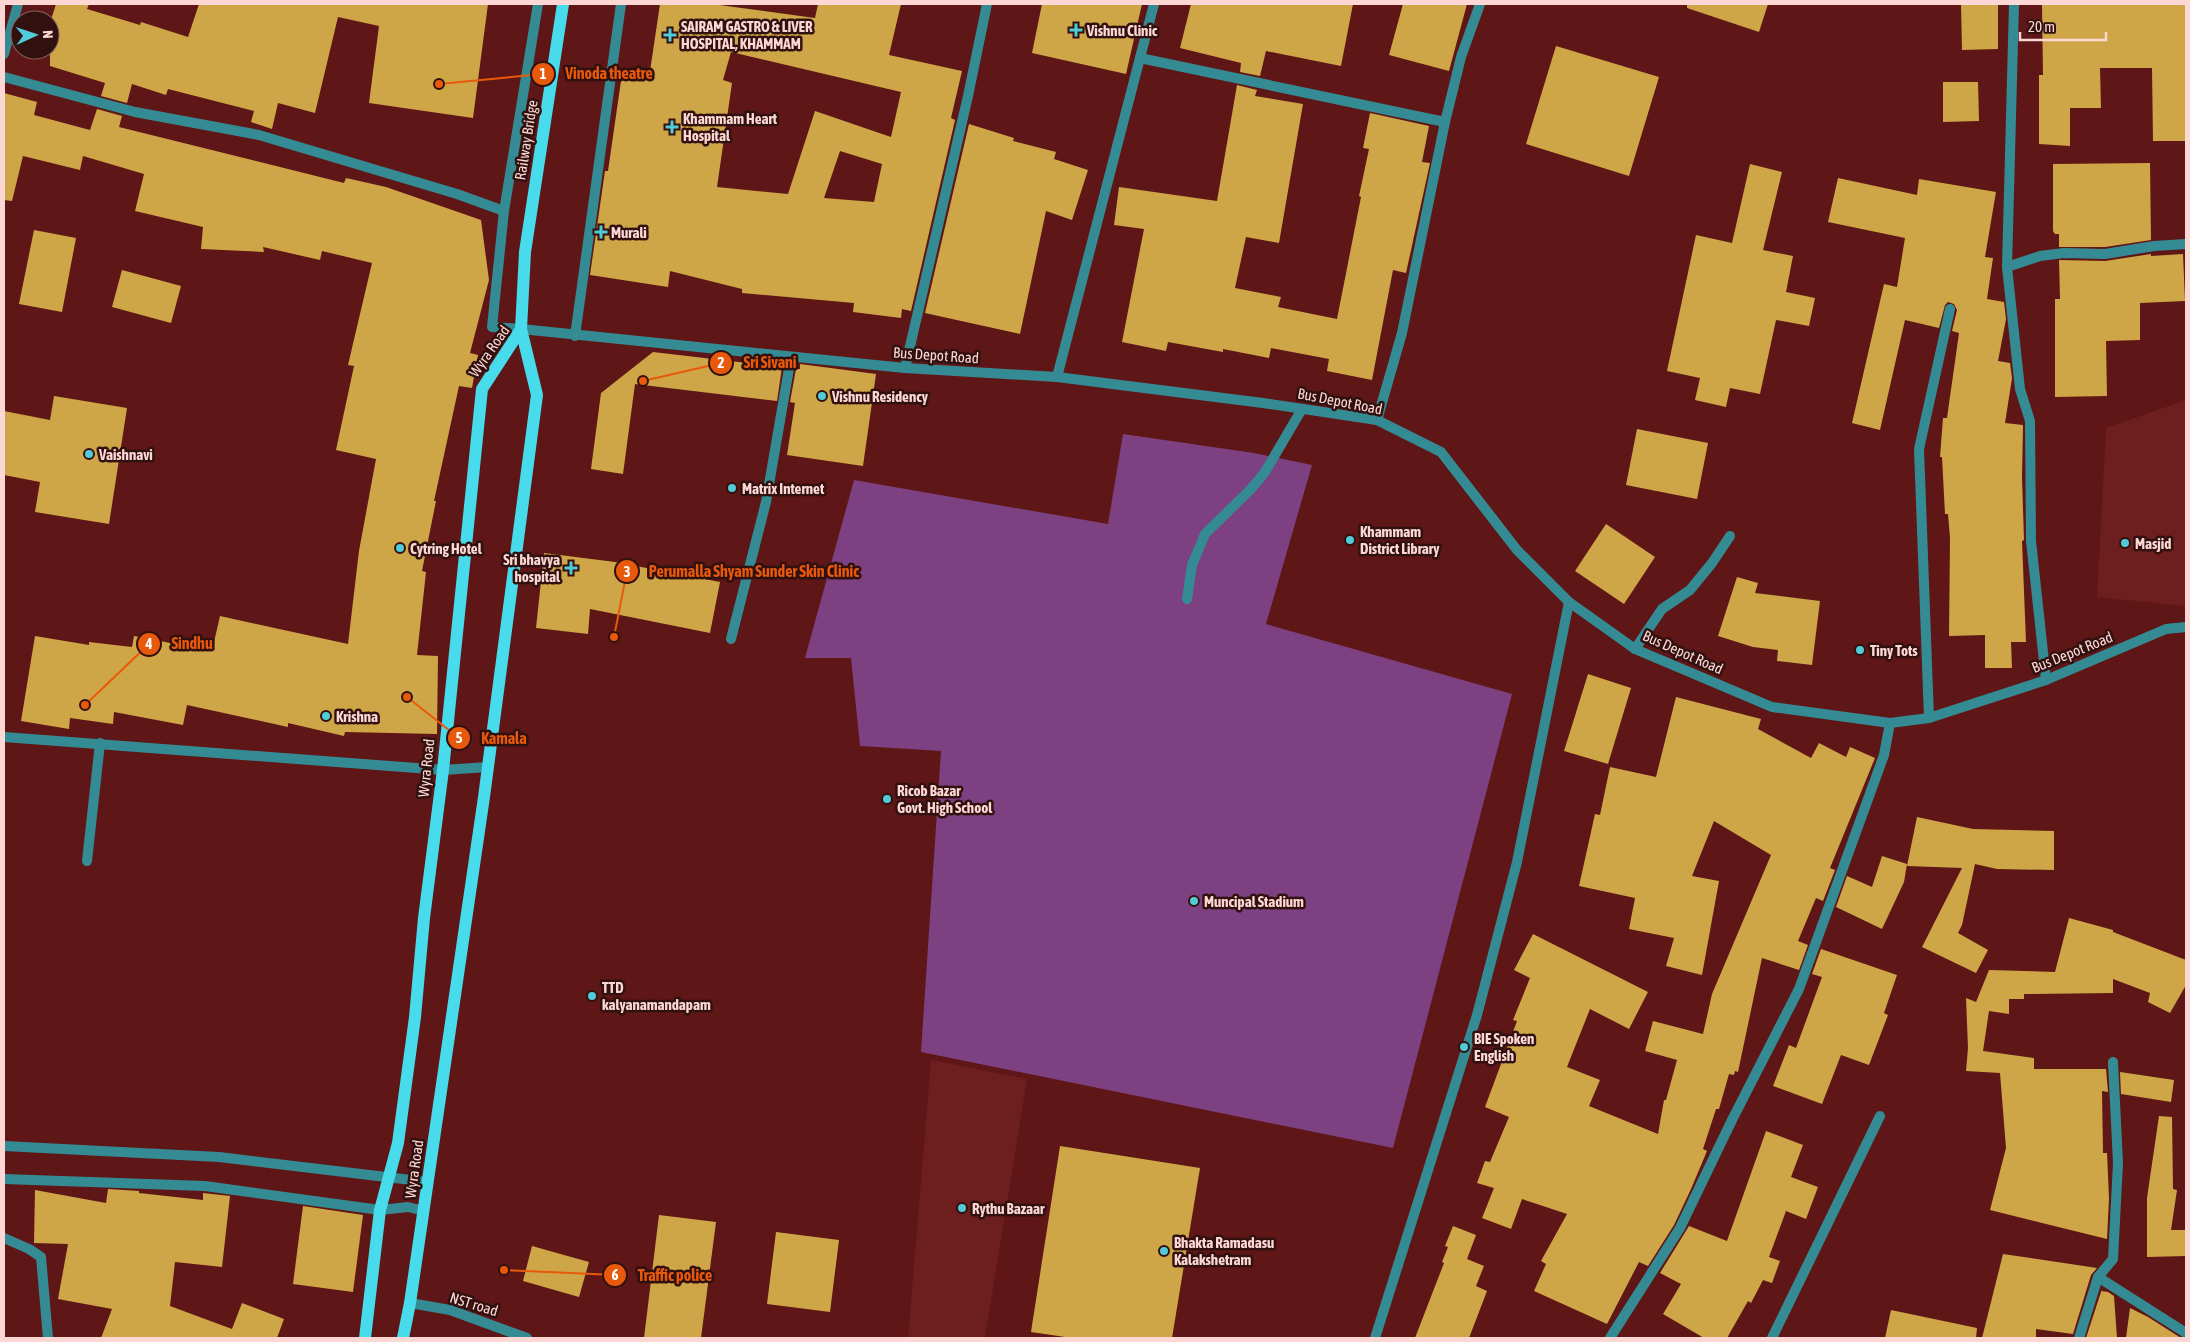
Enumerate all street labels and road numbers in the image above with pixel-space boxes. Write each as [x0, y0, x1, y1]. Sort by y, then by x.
street label: Railway Bridge [511, 99, 541, 181]
street label: Wyra Road [465, 322, 513, 380]
street label: Bus Depot Road [892, 344, 980, 366]
street label: Bus Depot Road [1296, 384, 1384, 418]
street label: Bus Depot Road [1640, 627, 1726, 677]
street label: Bus Depot Road [2029, 628, 2115, 676]
street label: Wyra Road [414, 738, 438, 798]
street label: Wyra Road [401, 1139, 427, 1199]
street label: NST road [448, 1289, 500, 1319]

